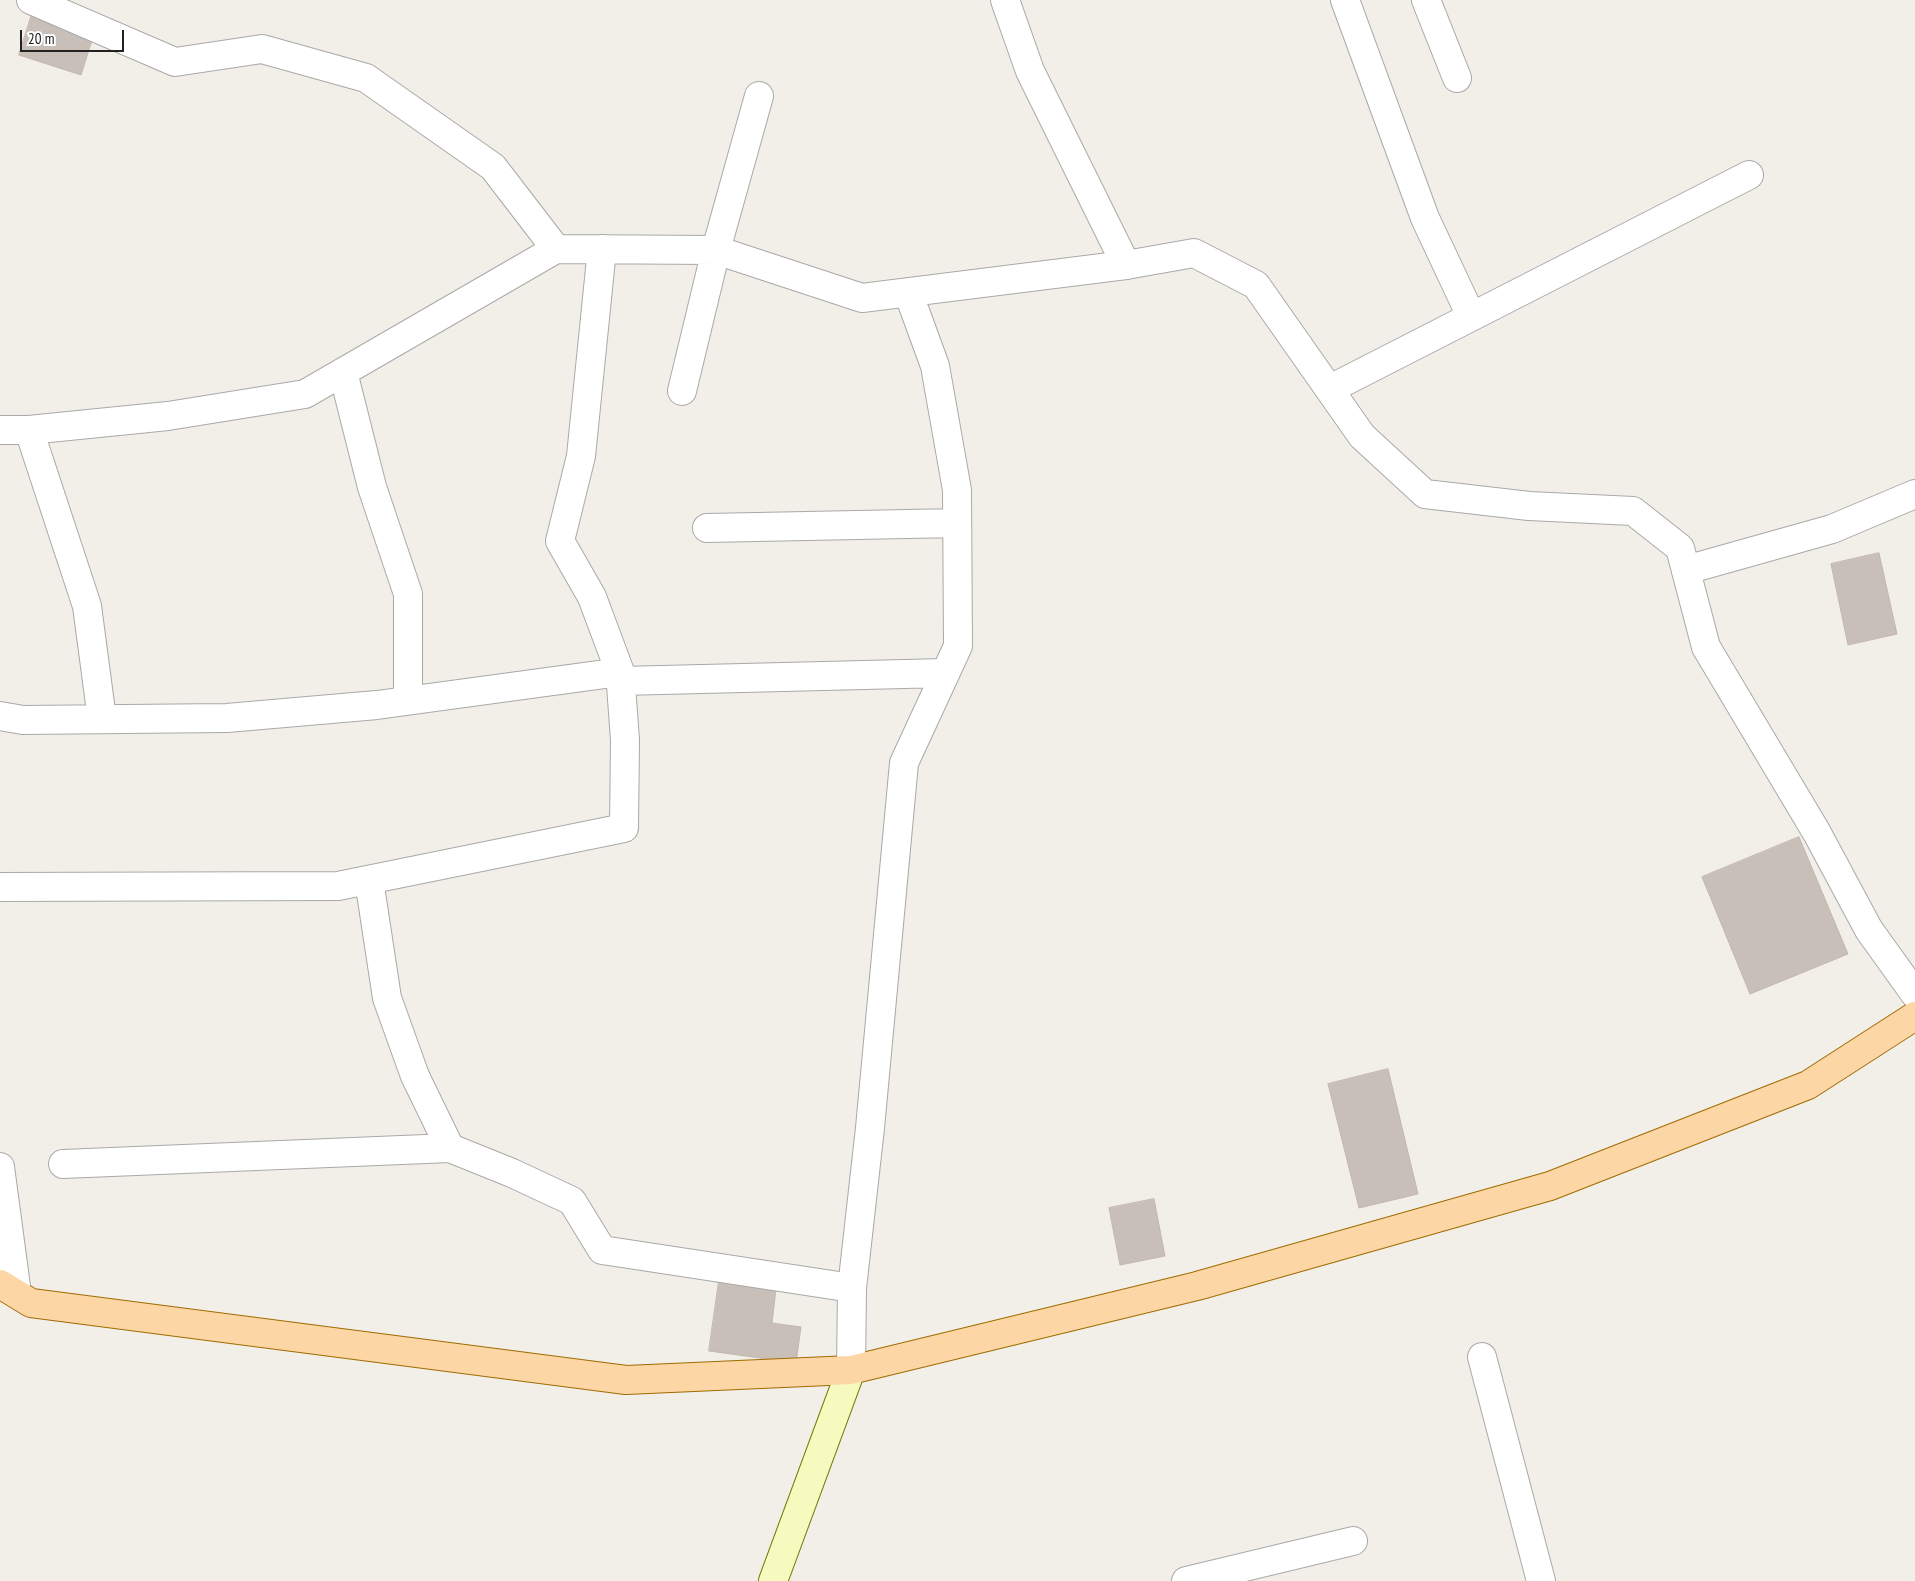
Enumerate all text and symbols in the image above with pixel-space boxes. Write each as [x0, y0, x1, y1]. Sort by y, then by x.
scale bar [22, 20, 126, 52]
text: 20 m [28, 29, 54, 48]

